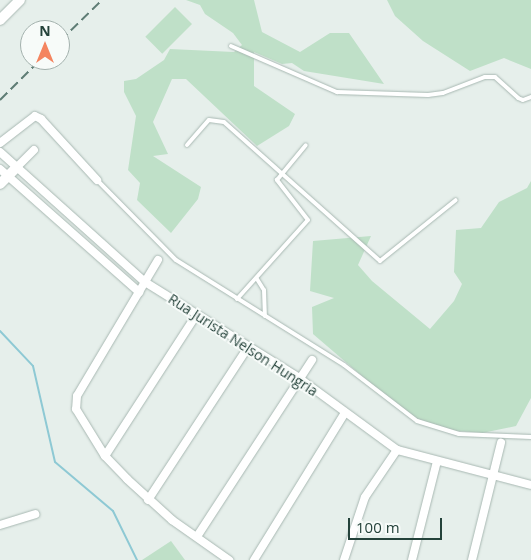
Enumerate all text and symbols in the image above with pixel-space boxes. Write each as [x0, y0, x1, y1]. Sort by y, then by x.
north arrow [20, 20, 70, 70]
text: N [39, 21, 51, 40]
street label: Rua Jurista Nelson Hungria [165, 290, 321, 400]
scale bar [351, 508, 445, 540]
text: 100 m [356, 517, 400, 537]

